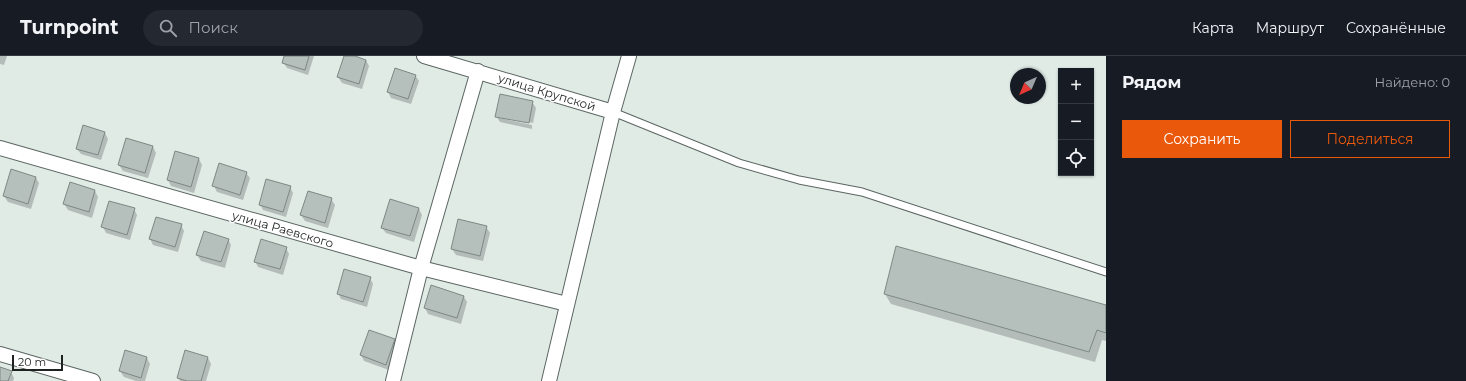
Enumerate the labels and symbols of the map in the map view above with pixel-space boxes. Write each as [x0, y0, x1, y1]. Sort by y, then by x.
north arrow [1010, 68, 1046, 104]
street label: улица Крупской [495, 70, 598, 114]
street label: улица Раевского [230, 207, 336, 251]
scale bar [12, 353, 63, 372]

